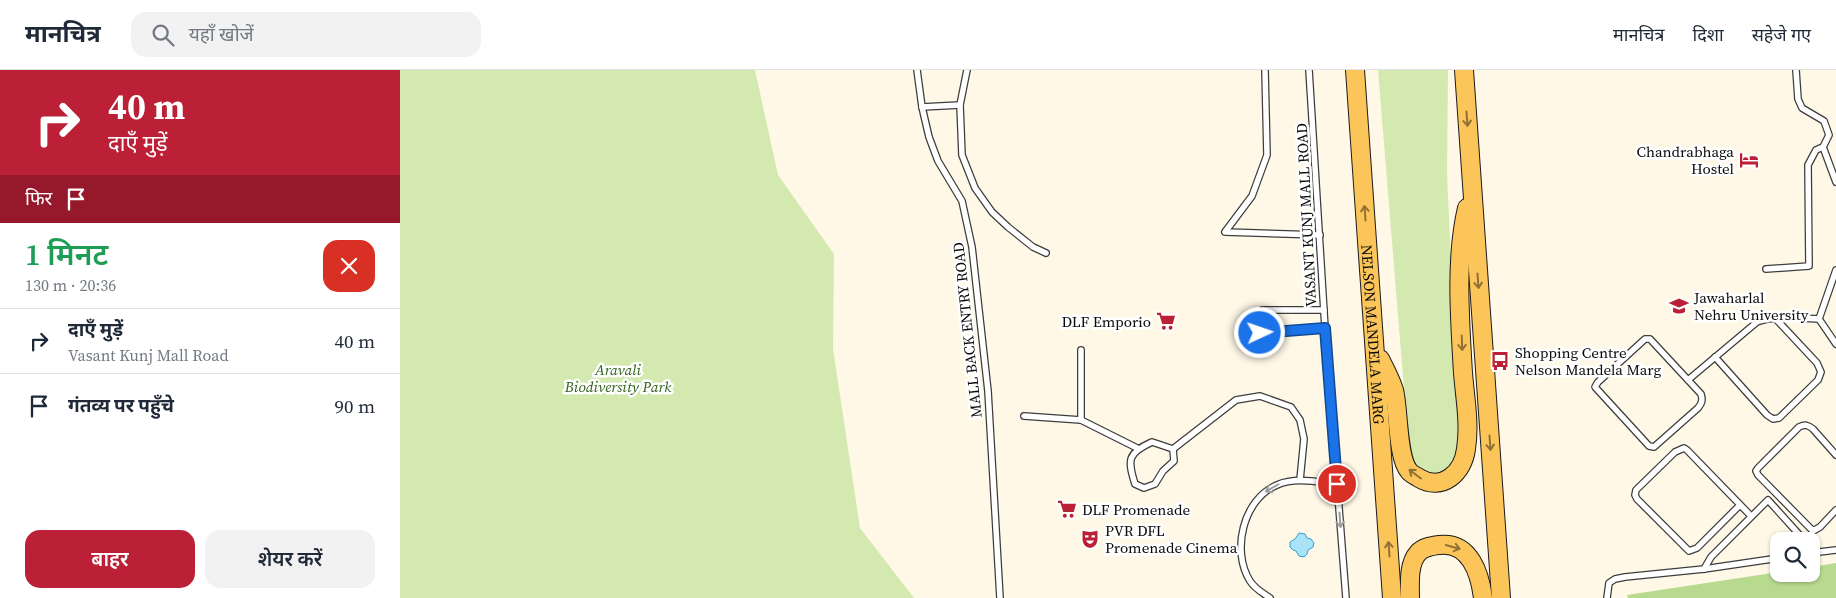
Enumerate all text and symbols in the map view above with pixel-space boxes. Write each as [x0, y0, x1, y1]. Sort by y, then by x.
search box [131, 12, 481, 57]
text: मानचित्र [25, 17, 101, 50]
icon: search [149, 21, 177, 49]
text: यहाँ खोजें [189, 21, 254, 47]
text: मानचित्र [1613, 22, 1665, 47]
text: दिशा [1693, 22, 1724, 47]
text: सहेजे गए [1752, 22, 1811, 47]
text: 40 m [108, 83, 185, 131]
icon: right [25, 90, 90, 155]
one-way arrow [1463, 110, 1472, 126]
street label: VASANT KUNJ MALL ROAD [1291, 123, 1321, 307]
text: दाएँ मुड़ें [108, 128, 168, 158]
place label: Chandrabhaga Hostel [1636, 141, 1735, 179]
hotel icon: Chandrabhaga Hostel [1738, 149, 1760, 171]
text: फिर [25, 185, 52, 211]
icon: arrive [62, 185, 90, 213]
one-way arrow [1361, 205, 1370, 221]
text: 1 मिनट [25, 234, 108, 275]
button: close [323, 240, 375, 292]
street label: MALL BACK ENTRY ROAD [947, 241, 987, 419]
street label: NELSON MANDELA MARG [1357, 244, 1390, 425]
one-way arrow [1473, 273, 1483, 289]
text: 130 m · 20:36 [25, 274, 116, 296]
place label: Jawaharlal Nehru University [1693, 287, 1809, 325]
school or university icon: Jawaharlal Nehru University [1668, 295, 1690, 317]
position arrow [1233, 306, 1285, 358]
supermarket icon: DLF Emporio [1155, 310, 1177, 332]
place label: DLF Emporio [1062, 311, 1151, 332]
text: दाएँ मुड़ें [68, 316, 123, 342]
icon: right [25, 327, 53, 355]
text: 40 m [334, 328, 375, 354]
one-way arrow [1457, 334, 1467, 350]
place label: Shopping Centre Nelson Mandela Marg [1515, 342, 1661, 380]
text: Vasant Kunj Mall Road [68, 344, 229, 366]
bus stop icon: Shopping Centre Nelson Mandela Marg [1489, 350, 1511, 372]
park label: Aravali Biodiversity Park [564, 359, 672, 397]
icon: arrive [25, 392, 53, 420]
text: गंतव्य पर पहुँचे [68, 392, 174, 418]
text: 90 m [334, 393, 375, 419]
one-way arrow [1485, 435, 1494, 451]
pin [1316, 463, 1358, 505]
one-way arrow [1408, 469, 1422, 479]
icon: arrive [1323, 470, 1351, 498]
one-way arrow [1265, 483, 1280, 493]
supermarket icon: DLF Promenade [1056, 498, 1078, 520]
place label: DLF Promenade [1082, 499, 1191, 520]
one-way arrow [1335, 512, 1344, 528]
place label: PVR DFL Promenade Cinema [1105, 520, 1238, 558]
theatre icon: PVR DFL Promenade Cinema [1079, 528, 1101, 550]
button: बाहर [25, 530, 195, 588]
button: शेयर करें [205, 530, 375, 588]
map controls [1770, 532, 1820, 582]
button: search [1770, 532, 1820, 582]
one-way arrow [1384, 542, 1394, 558]
one-way arrow [1444, 543, 1460, 552]

